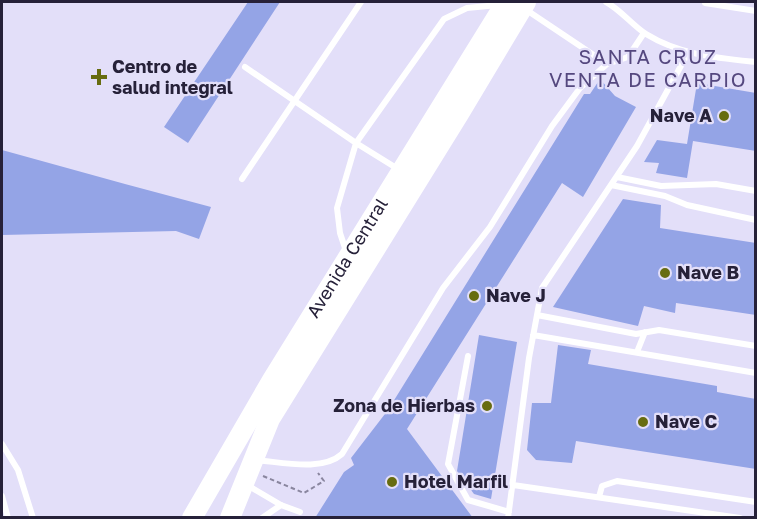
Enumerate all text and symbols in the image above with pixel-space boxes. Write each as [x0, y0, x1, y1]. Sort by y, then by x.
district label: SANTA CRUZ VENTA DE CARPIO [549, 44, 747, 91]
place label: Centro de salud integral [112, 55, 233, 98]
marker: Centro de salud integral [90, 68, 108, 86]
place label: Nave A [650, 104, 712, 126]
marker: Nave A [717, 109, 731, 123]
street label: Avenida Central [301, 193, 392, 321]
place label: Nave B [677, 261, 739, 283]
marker: Nave B [658, 266, 672, 280]
place label: Nave J [486, 284, 546, 306]
marker: Nave J [467, 289, 481, 303]
place label: Zona de Hierbas [333, 394, 475, 416]
marker: Zona de Hierbas [480, 399, 494, 413]
place label: Nave C [655, 410, 717, 432]
marker: Nave C [636, 415, 650, 429]
place label: Hotel Marfil [404, 470, 508, 492]
marker: Hotel Marfil [385, 475, 399, 489]

